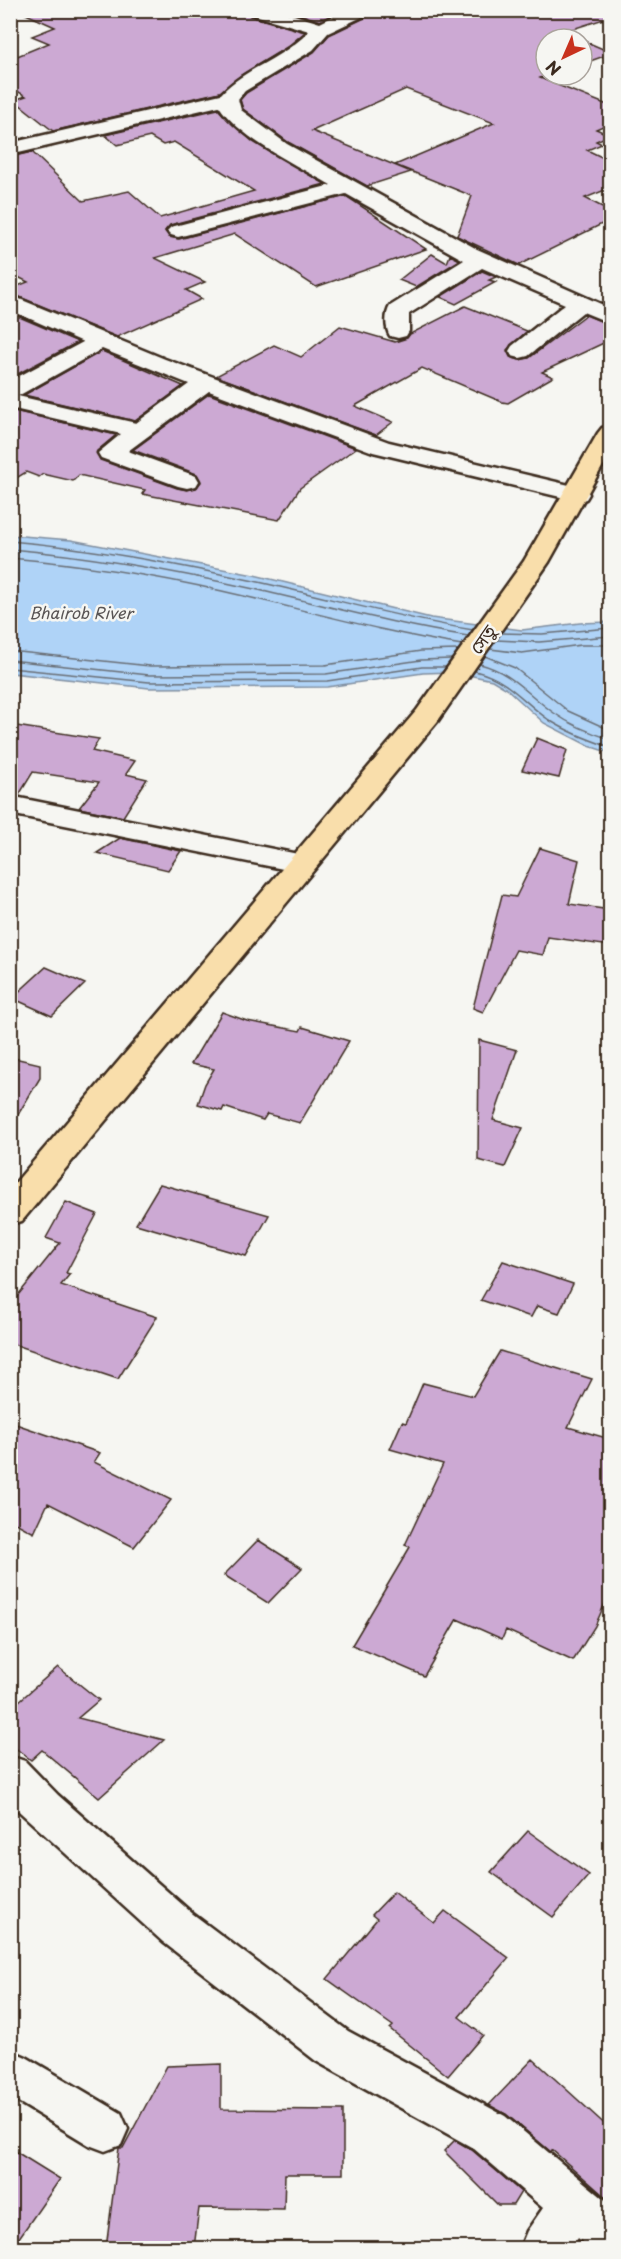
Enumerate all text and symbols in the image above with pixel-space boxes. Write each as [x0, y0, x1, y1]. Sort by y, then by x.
north arrow [534, 27, 594, 87]
text: N [540, 55, 566, 82]
water label: Bhairob River [29, 600, 135, 624]
street label: সেতু [462, 619, 502, 659]

